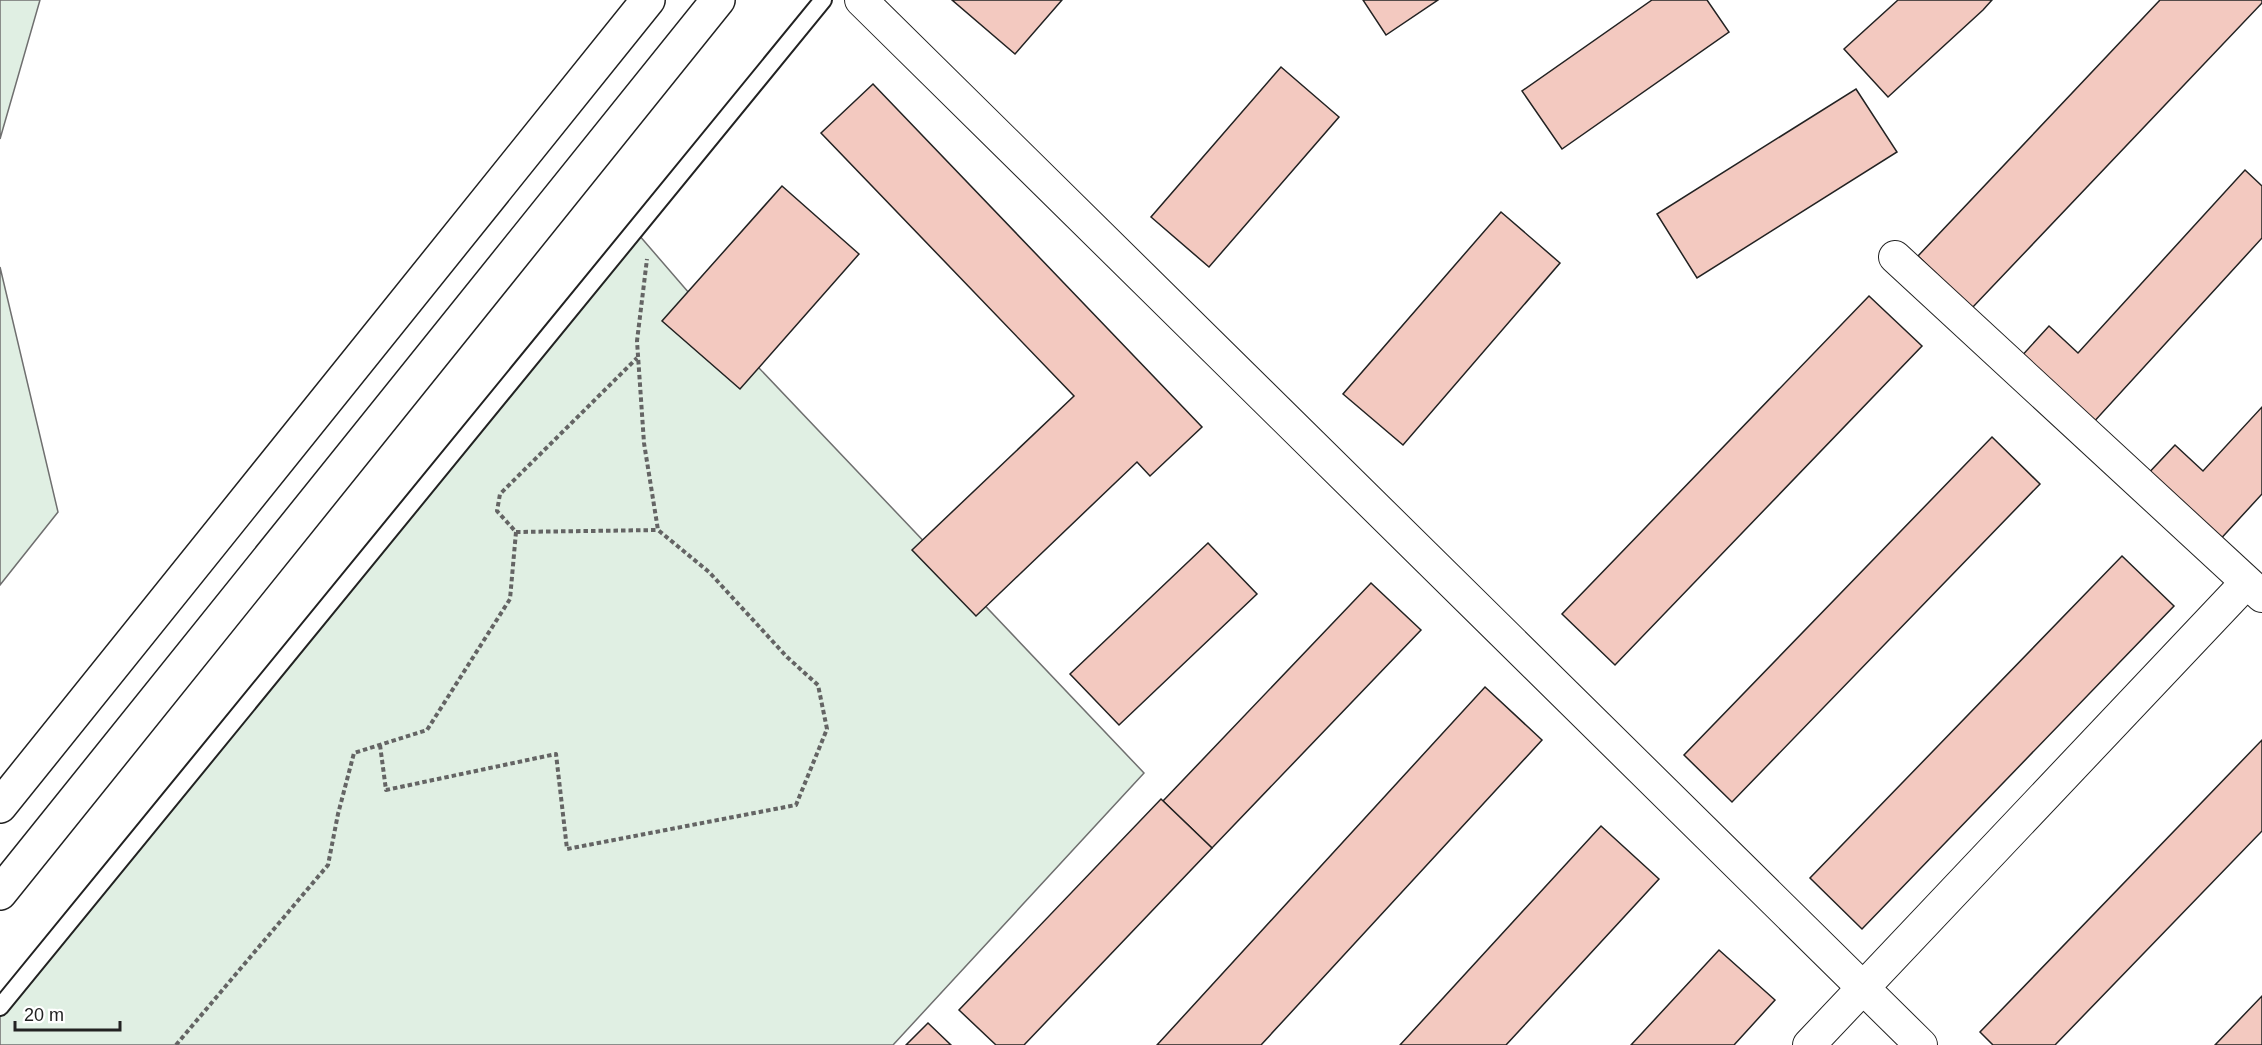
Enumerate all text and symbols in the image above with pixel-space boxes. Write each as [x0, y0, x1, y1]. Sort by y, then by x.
scale bar [15, 994, 120, 1032]
text: 20 m [24, 1005, 64, 1025]

